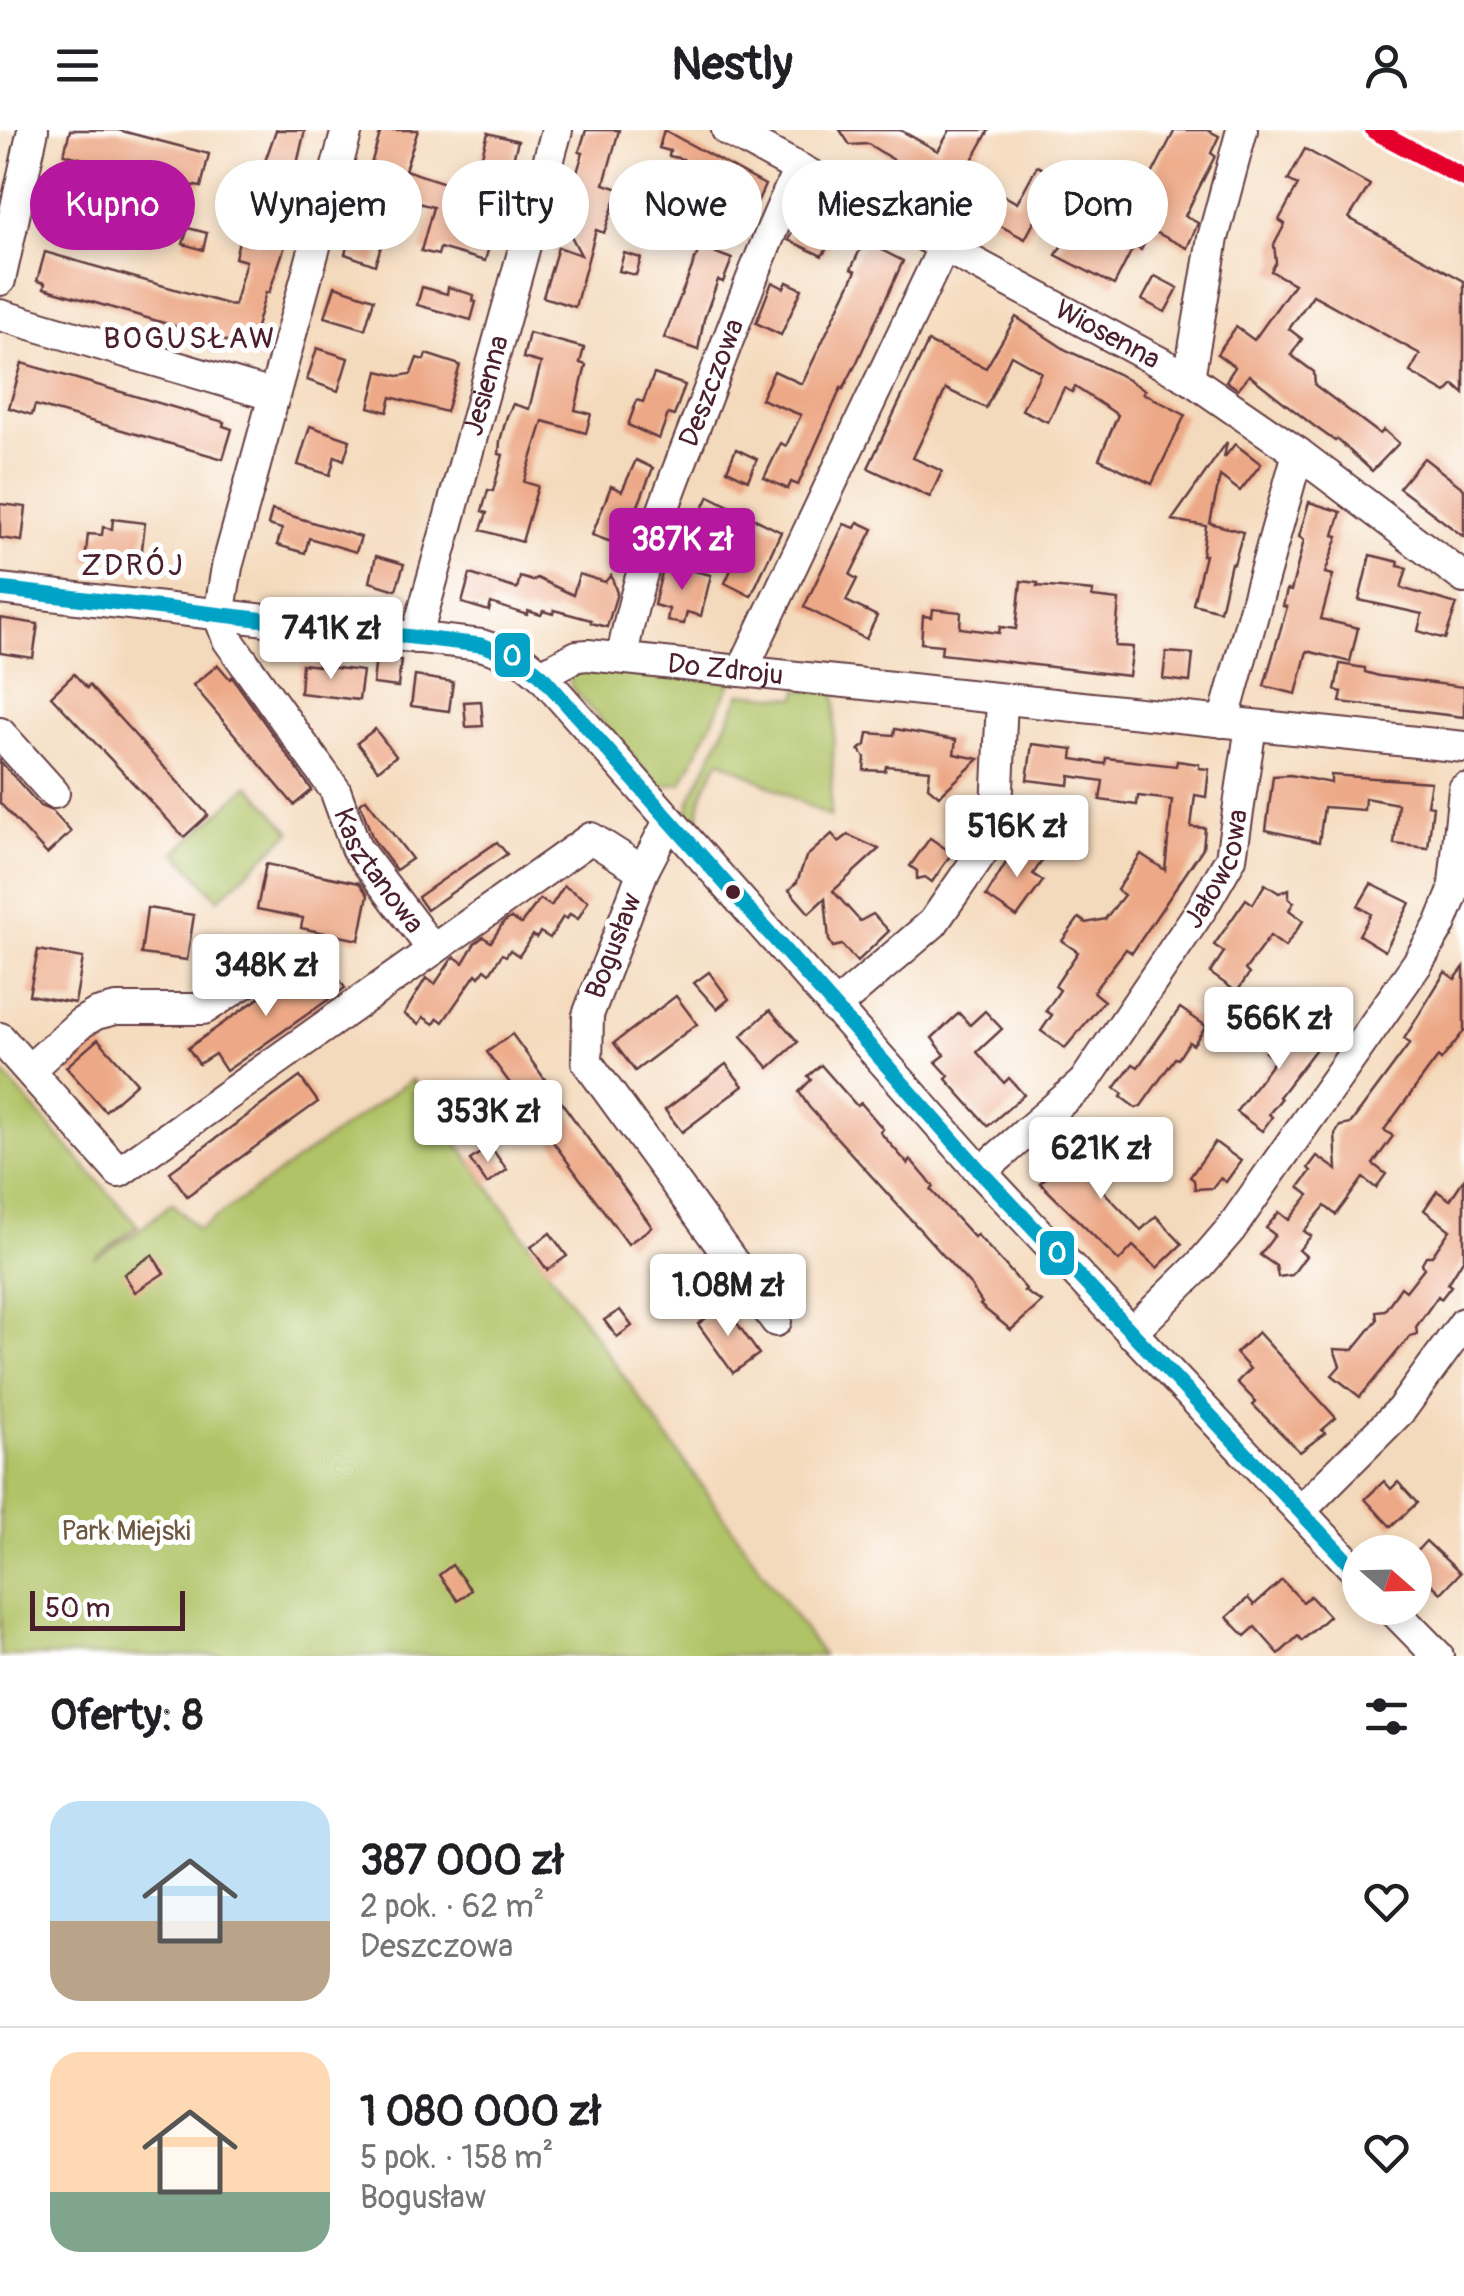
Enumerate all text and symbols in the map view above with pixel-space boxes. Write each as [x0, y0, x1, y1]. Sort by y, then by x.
text: Nestly [672, 37, 792, 93]
icon: menu [50, 38, 105, 93]
icon: person [1359, 38, 1414, 93]
chip: Kupno [30, 160, 195, 250]
chip: Wynajem [215, 160, 422, 250]
chip: Filtry [442, 160, 589, 250]
chip: Nowe [609, 160, 762, 250]
chip: Mieszkanie [782, 160, 1007, 250]
chip: Dom [1027, 160, 1168, 250]
street label: Wiosenna [1049, 292, 1166, 377]
street label: Deszczowa [671, 314, 752, 452]
district label: BOGUSŁAW [103, 320, 277, 357]
street label: Jesienna [455, 331, 517, 440]
pin: 387K zł [590, 508, 774, 593]
text: 387K zł [631, 520, 733, 560]
district label: ZDRÓJ [81, 547, 185, 584]
pin: 741K zł [239, 597, 423, 682]
text: 741K zł [282, 609, 380, 649]
line badge: 0 [493, 631, 532, 679]
text: 0 [502, 639, 522, 674]
street label: Do Zdroju [666, 646, 785, 693]
pin: 516K zł [925, 795, 1109, 880]
street label: Kasztanowa [326, 803, 432, 940]
text: 516K zł [967, 807, 1067, 847]
street label: Jałowcowa [1176, 807, 1256, 935]
unlabelled marker [723, 882, 743, 902]
street label: Bogusław [578, 888, 650, 1004]
pin: 348K zł [174, 934, 358, 1019]
text: 348K zł [214, 946, 318, 986]
pin: 566K zł [1187, 987, 1371, 1072]
text: 566K zł [1226, 999, 1332, 1039]
pin: 353K zł [396, 1080, 580, 1165]
text: 353K zł [436, 1092, 540, 1132]
pin: 621K zł [1009, 1117, 1193, 1202]
text: 621K zł [1051, 1129, 1151, 1169]
line badge: 0 [1038, 1229, 1076, 1277]
text: 0 [1047, 1236, 1067, 1271]
pin: 1.08M zł [625, 1254, 831, 1339]
text: 1.08M zł [672, 1266, 784, 1306]
park label: Park Miejski [61, 1514, 191, 1549]
north arrow [1342, 1535, 1432, 1625]
map controls [1342, 1535, 1432, 1625]
scale bar [30, 1586, 185, 1630]
text: 50 m [45, 1591, 110, 1626]
icon: filters [1359, 1689, 1414, 1744]
text: Oferty: 8 [50, 1690, 203, 1742]
text: 387 000 zł [360, 1835, 563, 1887]
icon: home [130, 1841, 250, 1961]
icon: heart [1359, 1874, 1414, 1929]
text: 2 pok. · 62 m² [360, 1887, 545, 1927]
text: Deszczowa [360, 1927, 513, 1967]
text: 1 080 000 zł [360, 2086, 601, 2138]
icon: home [130, 2092, 250, 2212]
icon: heart [1359, 2125, 1414, 2180]
text: 5 pok. · 158 m² [360, 2138, 553, 2178]
text: Bogusław [360, 2178, 486, 2218]

